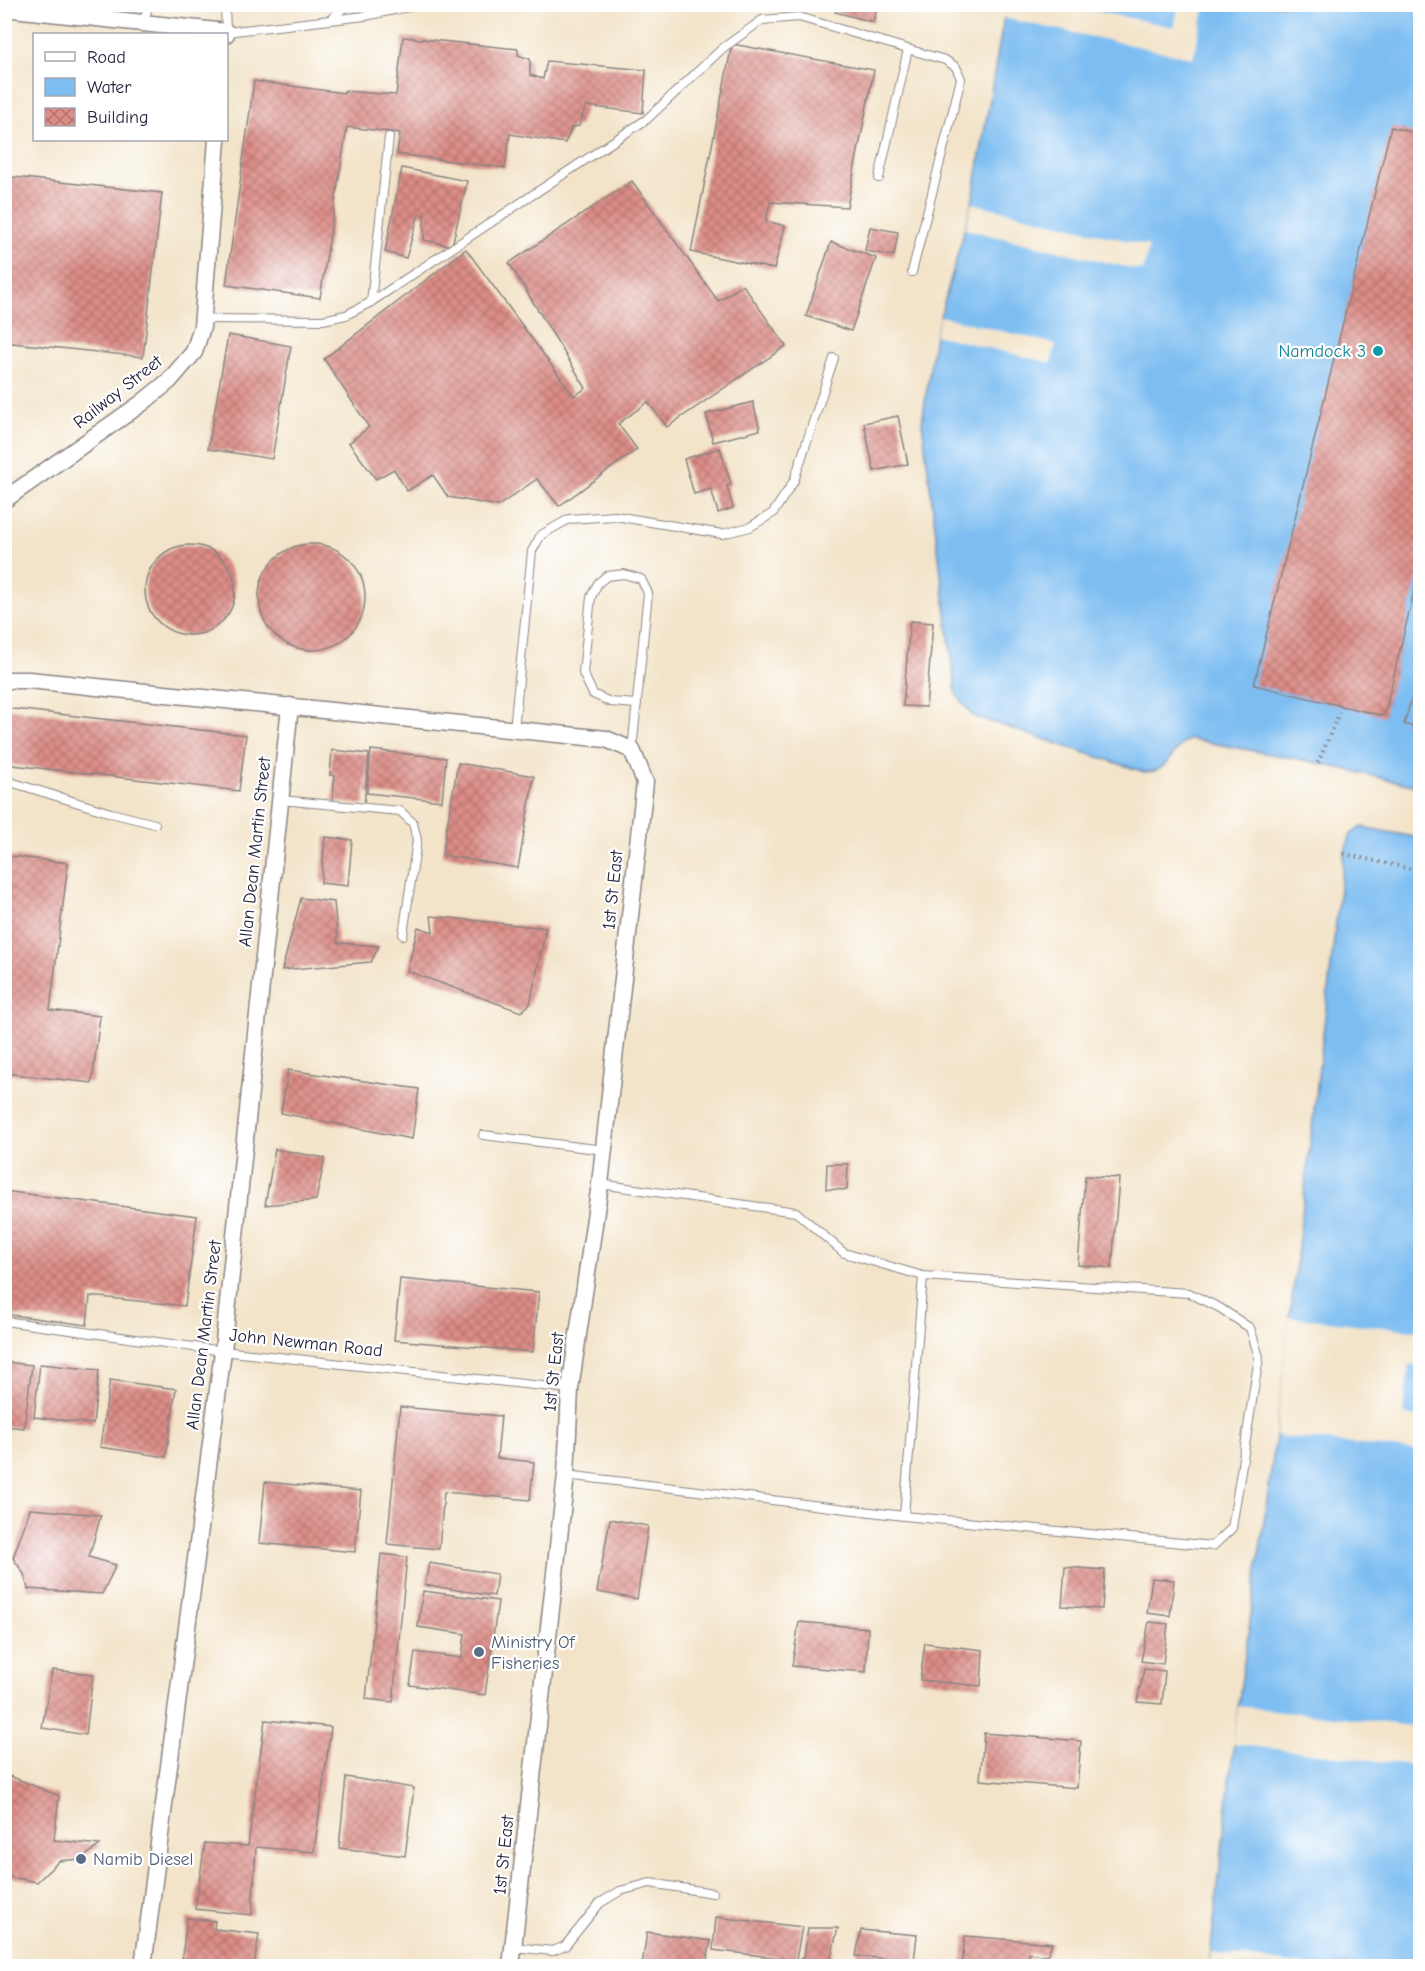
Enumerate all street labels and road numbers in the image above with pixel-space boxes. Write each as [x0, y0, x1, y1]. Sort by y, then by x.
street label: Railway Street [70, 350, 167, 433]
street label: Allan Dean Martin Street [235, 755, 276, 948]
street label: 1st St East [598, 848, 628, 931]
street label: Allan Dean Martin Street [182, 1238, 226, 1431]
street label: John Newman Road [228, 1325, 384, 1361]
street label: 1st St East [539, 1330, 569, 1413]
street label: 1st St East [489, 1813, 519, 1896]

